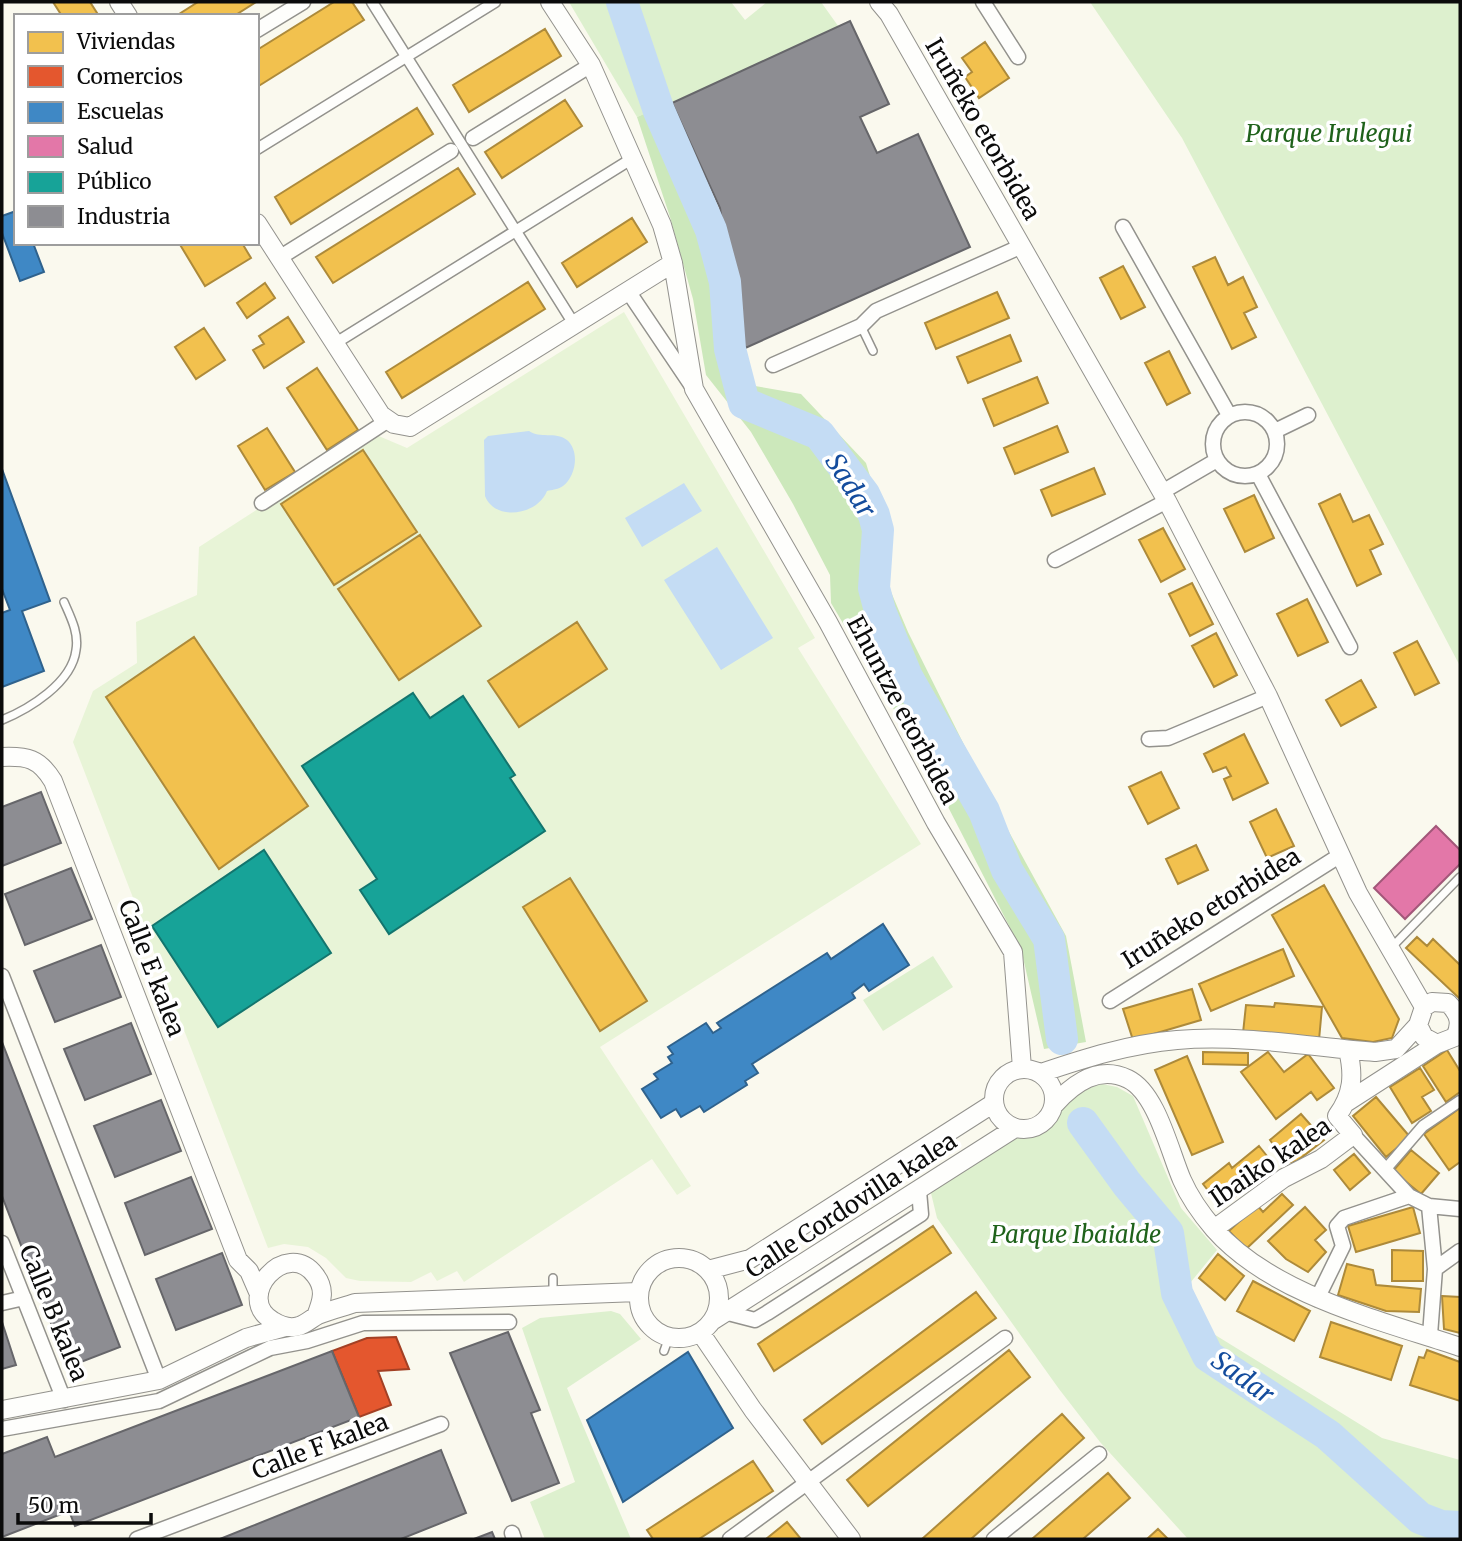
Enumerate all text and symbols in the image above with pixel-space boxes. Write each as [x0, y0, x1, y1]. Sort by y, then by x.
legend [14, 14, 259, 245]
text: Viviendas [76, 28, 175, 55]
street label: Iruñeko etorbidea [918, 33, 1048, 225]
text: Comercios [77, 63, 183, 90]
text: Escuelas [77, 98, 164, 125]
park label: Parque Irulegui [1246, 118, 1412, 149]
text: Salud [77, 133, 134, 160]
text: Público [77, 168, 152, 195]
text: Industria [77, 203, 170, 230]
water label: Sadar [819, 447, 884, 524]
street label: Ehuntze etorbidea [840, 610, 966, 810]
street label: Iruñeko etorbidea [1116, 841, 1306, 975]
street label: Calle E kalea [112, 895, 192, 1041]
street label: Ibaiko kalea [1203, 1110, 1337, 1214]
street label: Calle Cordovilla kalea [740, 1125, 963, 1285]
park label: Parque Ibaialde [991, 1219, 1161, 1250]
street label: Calle B kalea [13, 1240, 96, 1386]
water label: Sadar [1205, 1343, 1281, 1411]
street label: Calle F kalea [247, 1406, 393, 1486]
scale bar [18, 1482, 150, 1526]
text: 50 m [28, 1492, 79, 1519]

